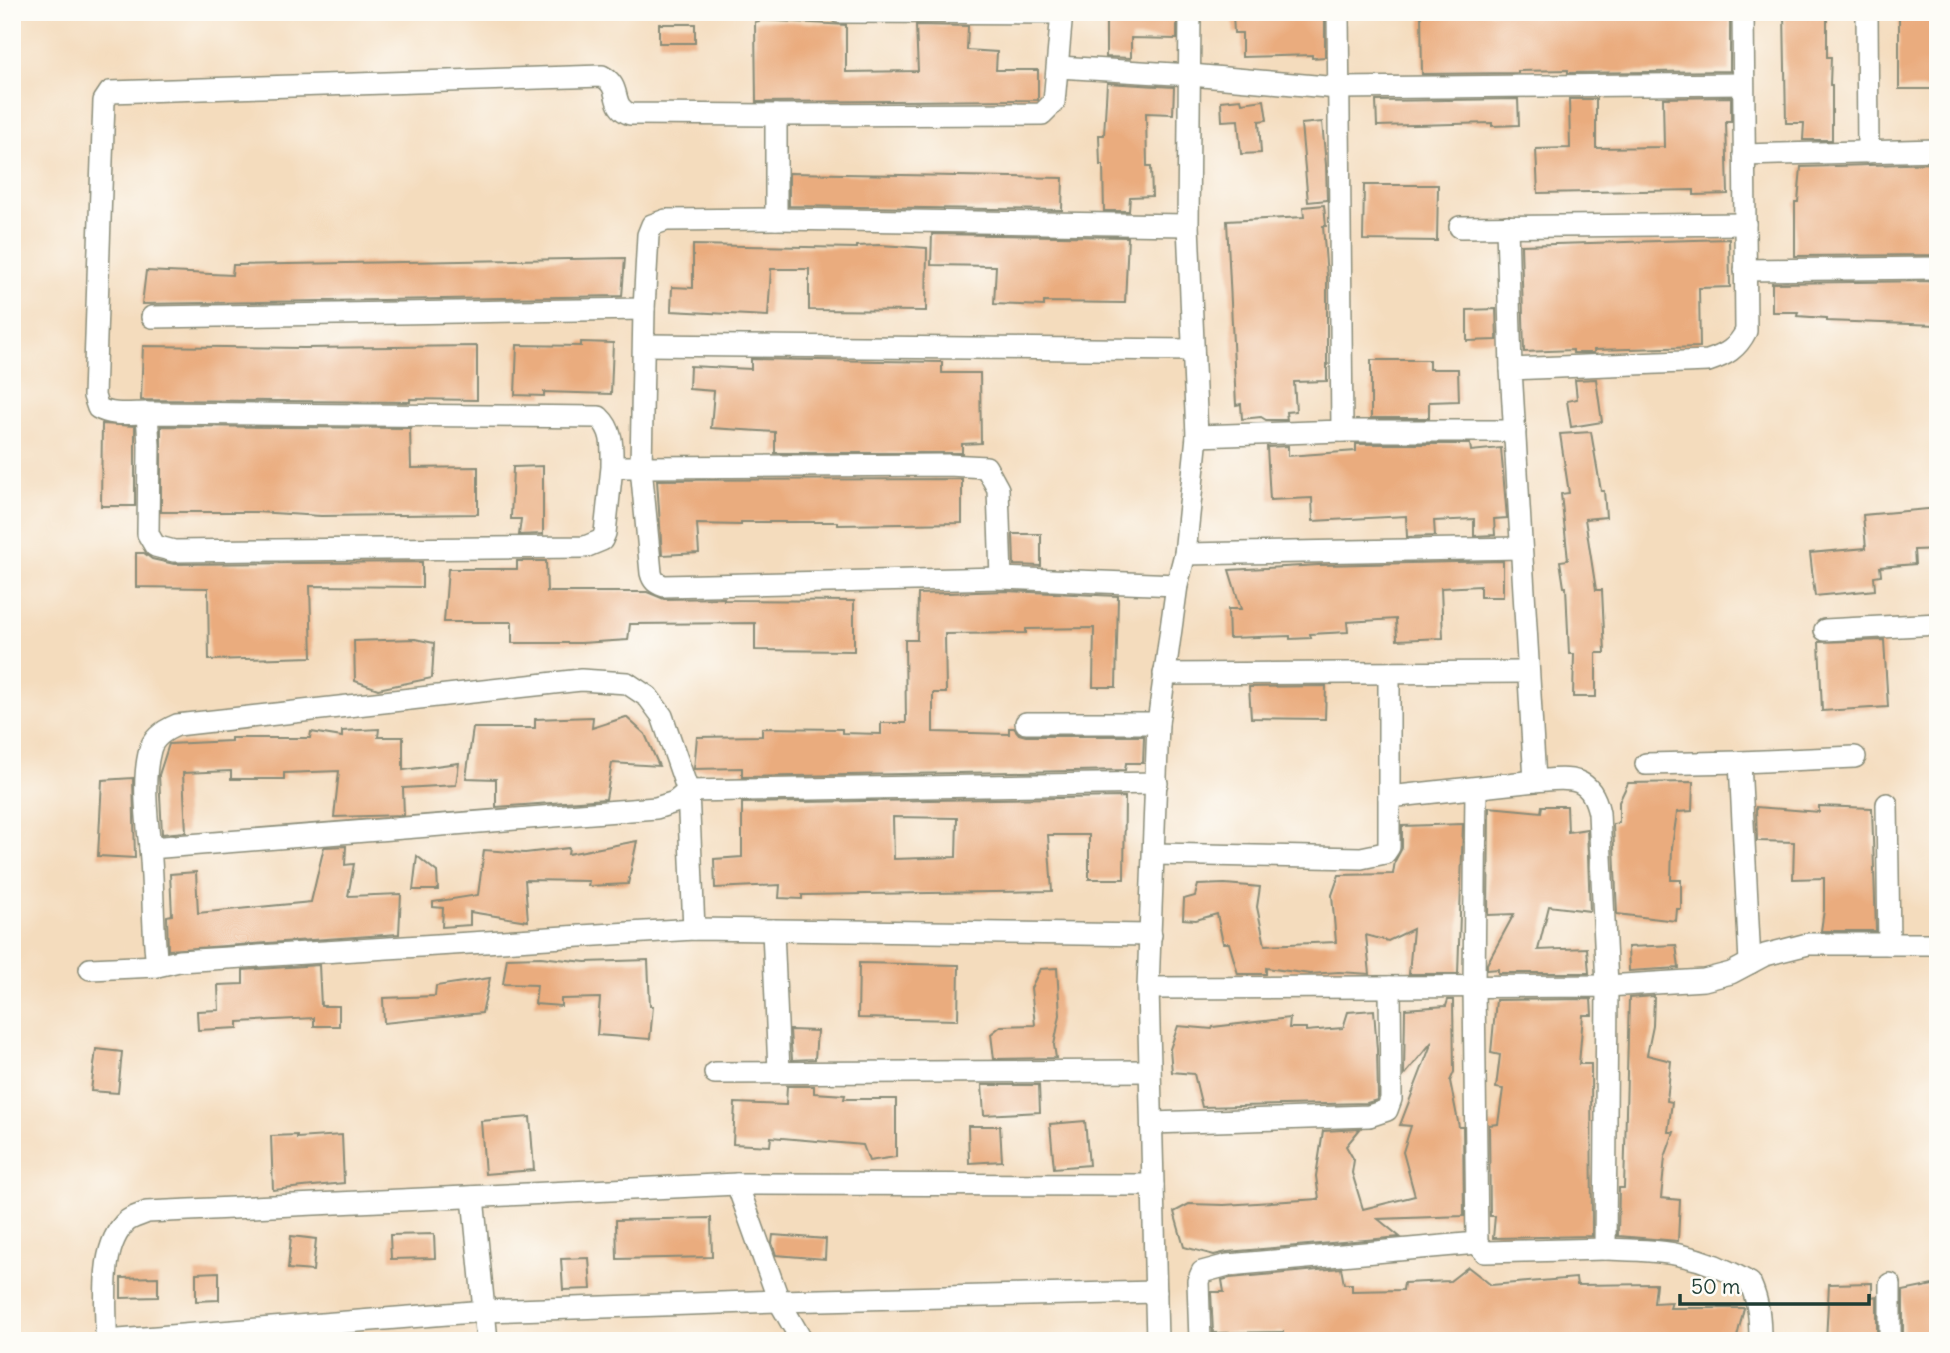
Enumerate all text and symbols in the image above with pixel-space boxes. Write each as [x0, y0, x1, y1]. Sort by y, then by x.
scale bar [1680, 1262, 1870, 1306]
text: 50 m [1691, 1273, 1740, 1300]

